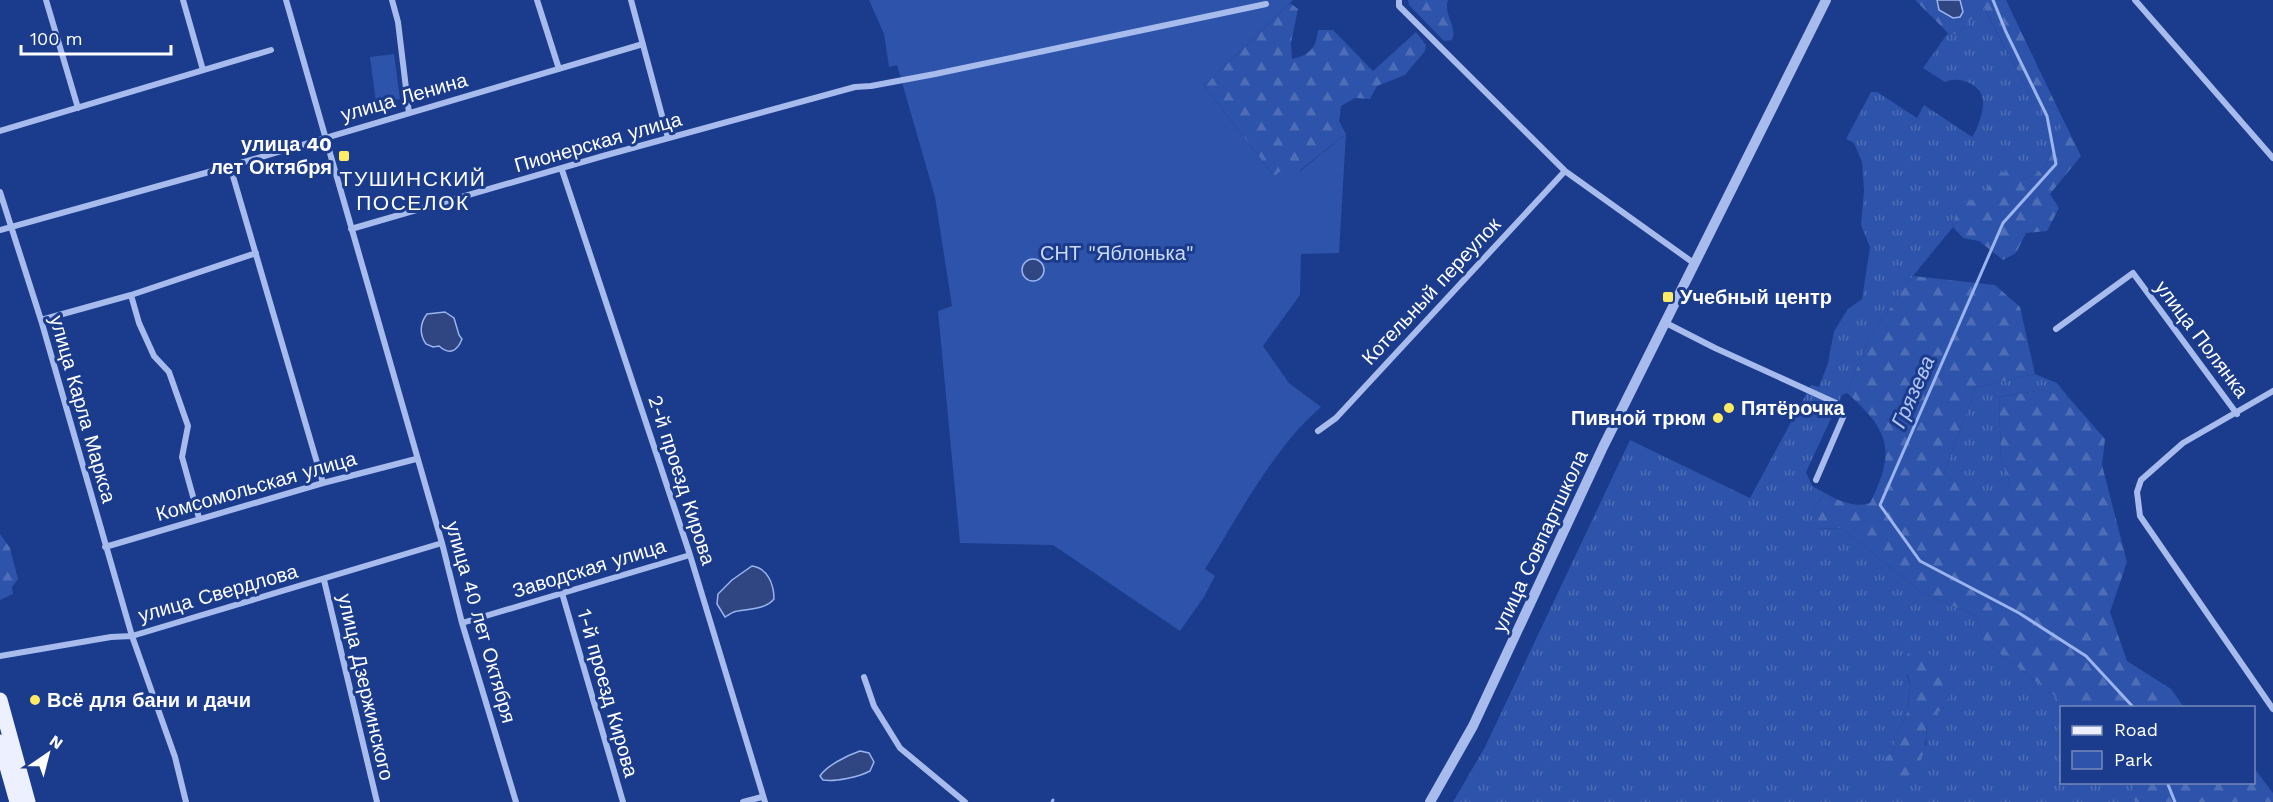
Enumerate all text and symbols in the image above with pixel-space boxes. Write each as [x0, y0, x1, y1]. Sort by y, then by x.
scale bar [21, 18, 171, 56]
text: 100 m [30, 28, 83, 49]
street label: улица Ленина [338, 67, 471, 127]
street label: Пионерская улица [512, 106, 685, 177]
place label: улица 40 лет Октября [210, 132, 332, 179]
marker: улица 40 лет Октября [337, 149, 351, 163]
district label: ТУШИНСКИЙ ПОСЕЛОК [340, 166, 486, 215]
street label: Котельный переулок [1357, 212, 1506, 370]
park label: СНТ "Яблонька" [1040, 241, 1194, 265]
street label: улица Полянка [2150, 276, 2254, 403]
place label: Учебный центр [1680, 285, 1832, 309]
marker: Учебный центр [1661, 290, 1675, 304]
street label: улица Карла Маркса [45, 313, 121, 506]
water label: Грязева [1886, 352, 1940, 432]
street label: 2-й проезд Кирова [643, 392, 721, 569]
place label: Пятёрочка [1741, 396, 1846, 420]
marker: Пятёрочка [1722, 401, 1736, 415]
place label: Пивной трюм [1571, 406, 1706, 430]
marker: Пивной трюм [1711, 411, 1725, 425]
street label: улица Совпартшкола [1487, 445, 1593, 636]
street label: Комсомольская улица [153, 446, 360, 526]
street label: улица 40 лет Октября [441, 518, 521, 726]
street label: Заводская улица [510, 533, 669, 603]
street label: улица Свердлова [136, 559, 301, 627]
street label: улица Дзержинского [333, 591, 399, 783]
street label: 1-й проезд Кирова [573, 606, 644, 781]
place label: Всё для бани и дачи [47, 688, 251, 712]
marker: Всё для бани и дачи [28, 693, 42, 707]
legend [2060, 706, 2255, 784]
text: Road [2114, 719, 2158, 740]
north arrow [18, 724, 78, 784]
text: N [46, 731, 67, 753]
text: Park [2114, 749, 2153, 770]

